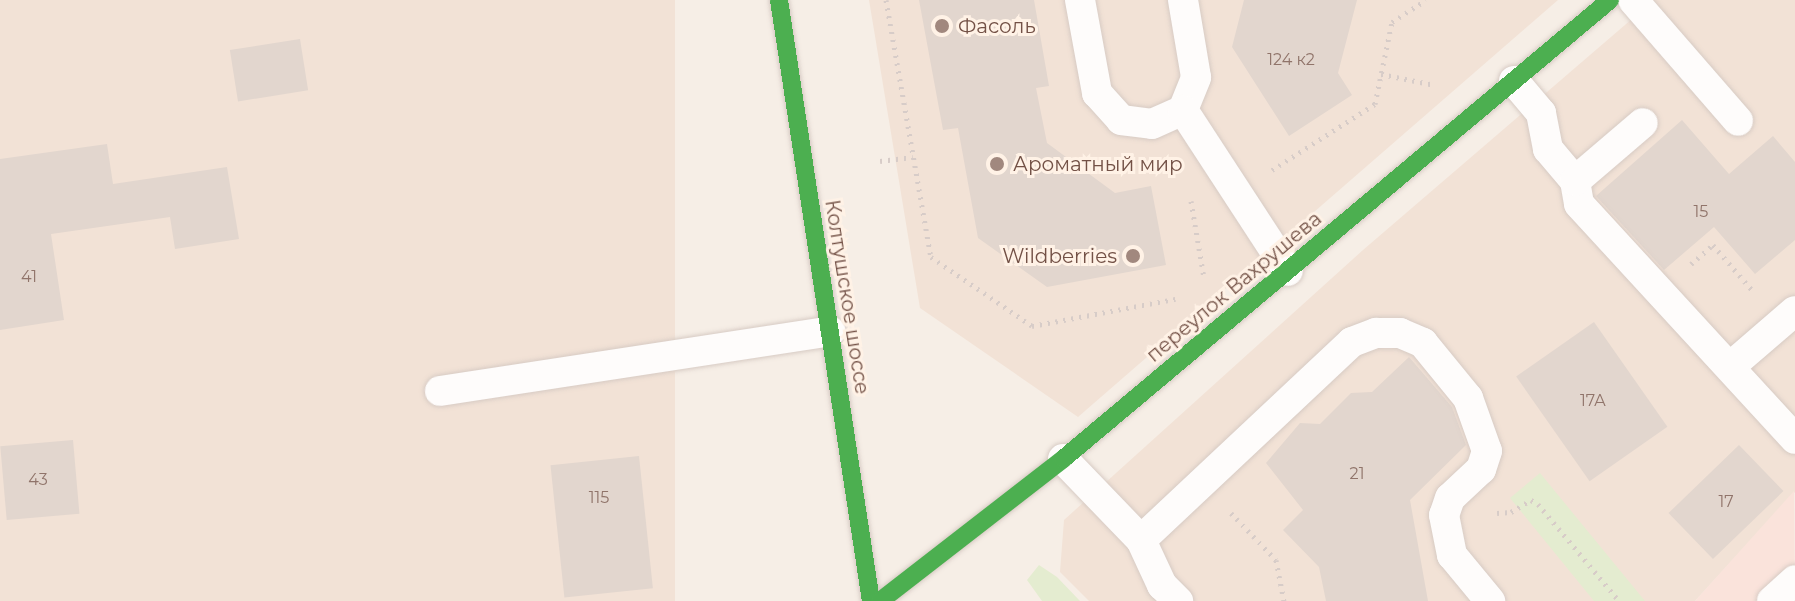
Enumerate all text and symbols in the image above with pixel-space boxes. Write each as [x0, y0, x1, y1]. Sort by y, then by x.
place label: Фасоль [958, 14, 1036, 38]
marker: Фасоль [933, 17, 951, 35]
house number: 124 к2 [1267, 50, 1315, 70]
place label: Ароматный мир [1013, 152, 1183, 176]
marker: Ароматный мир [988, 155, 1006, 173]
street label: Колтушское шоссе [820, 198, 874, 396]
house number: 15 [1694, 202, 1708, 222]
street label: переулок Вахрушева [1142, 207, 1326, 367]
place label: Wildberries [1002, 244, 1117, 268]
marker: Wildberries [1124, 247, 1142, 265]
house number: 41 [21, 267, 37, 287]
house number: 17А [1580, 391, 1606, 411]
house number: 21 [1350, 464, 1364, 484]
house number: 43 [28, 470, 48, 490]
house number: 115 [589, 488, 609, 508]
house number: 17 [1718, 492, 1734, 512]

